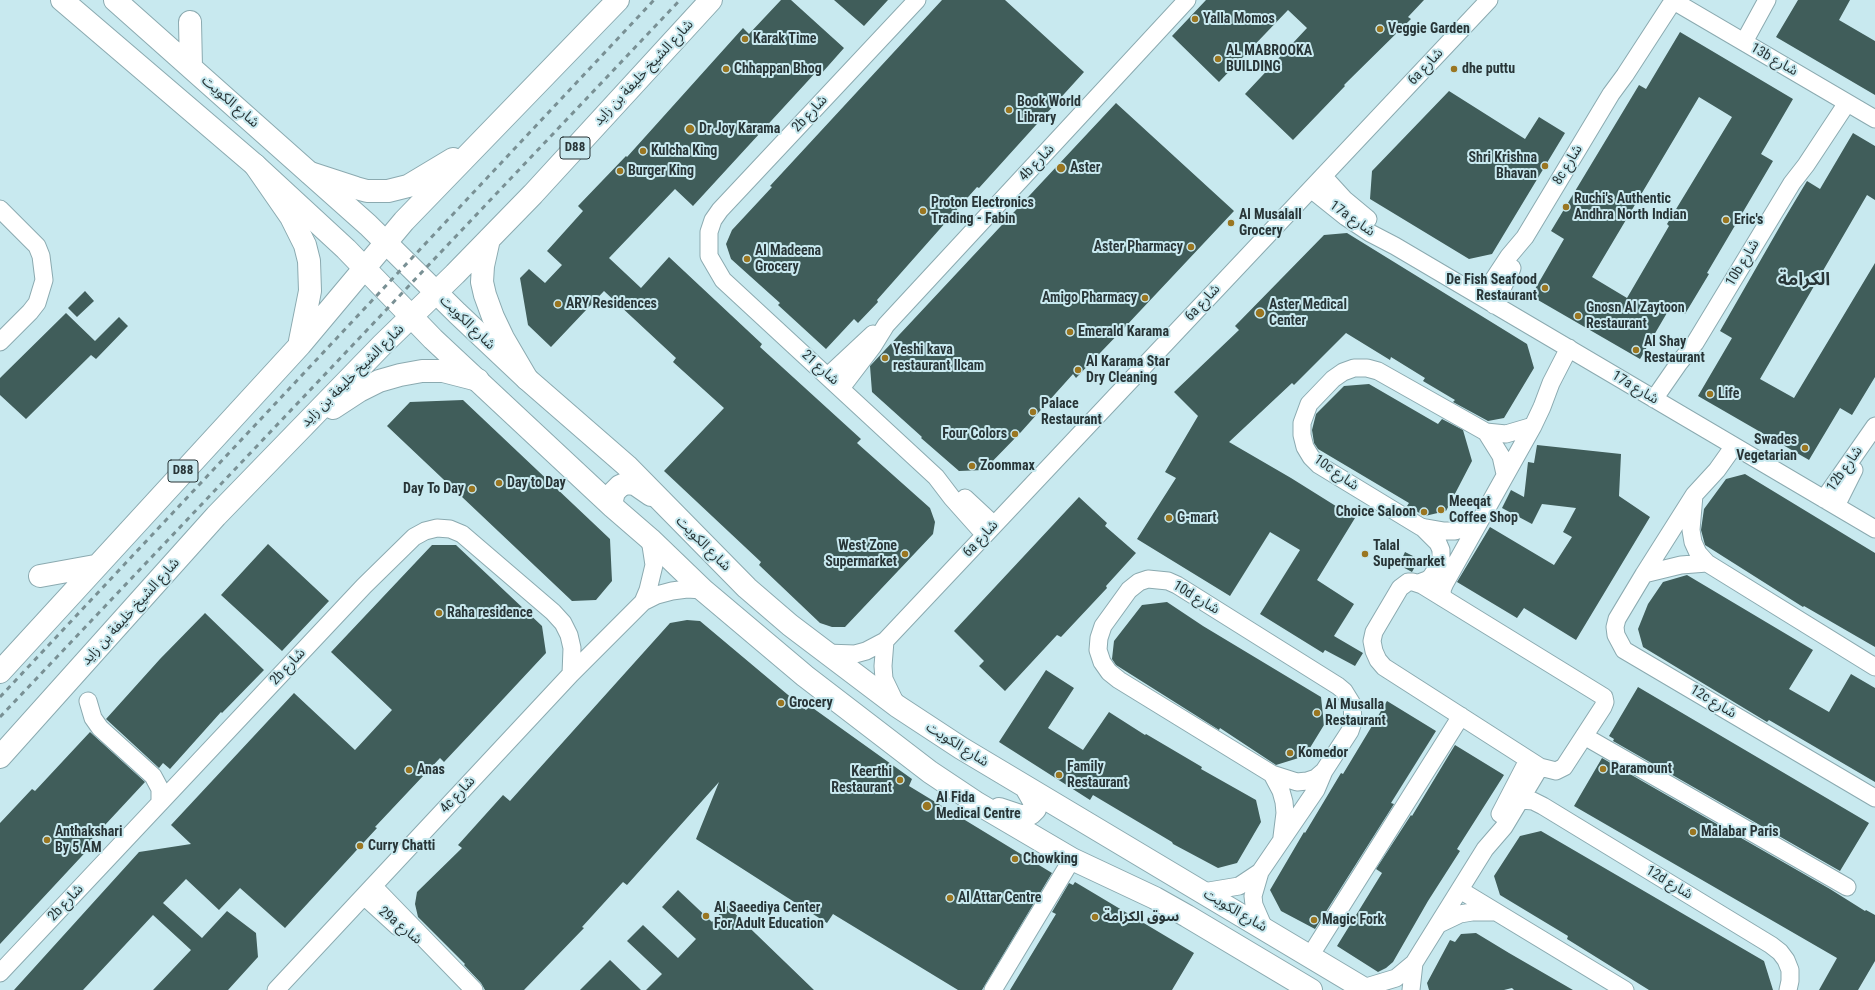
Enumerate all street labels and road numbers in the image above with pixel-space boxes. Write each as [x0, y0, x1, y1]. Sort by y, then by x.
street label: شارع الشيخ خليفة بن زايد [591, 17, 697, 129]
street label: 13b شارع [1748, 40, 1800, 80]
street label: 6a شارع [1405, 45, 1447, 89]
street label: شارع الكويت [198, 72, 262, 132]
street label: 2b شارع [789, 92, 831, 136]
road number: D88 [560, 137, 590, 159]
street label: 4b شارع [1016, 141, 1058, 185]
street label: 8c شارع [1550, 142, 1586, 188]
street label: 17a شارع [1326, 197, 1378, 241]
street label: 10b شارع [1723, 237, 1763, 289]
street label: 6a شارع [1182, 281, 1224, 325]
street label: شارع الكويت [436, 292, 498, 354]
street label: شارع الشيخ خليفة بن زايد [298, 321, 408, 431]
street label: شارع 21 [798, 347, 842, 389]
street label: 17a شارع [1609, 368, 1661, 408]
street label: 12b شارع [1823, 443, 1867, 495]
street label: 10c شارع [1310, 452, 1362, 494]
road number: D88 [168, 460, 198, 482]
street label: شارع الكويت [672, 513, 734, 575]
street label: 6a شارع [960, 517, 1002, 561]
street label: شارع الشيخ خليفة بن زايد [78, 555, 184, 669]
street label: 10d شارع [1170, 578, 1222, 618]
street label: 2b شارع [267, 645, 309, 689]
street label: 12c شارع [1687, 682, 1739, 722]
street label: شارع الكويت [923, 719, 991, 771]
street label: 4c شارع [437, 773, 479, 817]
street label: 12d شارع [1643, 863, 1695, 903]
street label: 2b شارع [45, 881, 87, 925]
street label: شارع الكويت [1200, 886, 1270, 936]
street label: 29a شارع [375, 903, 425, 949]

